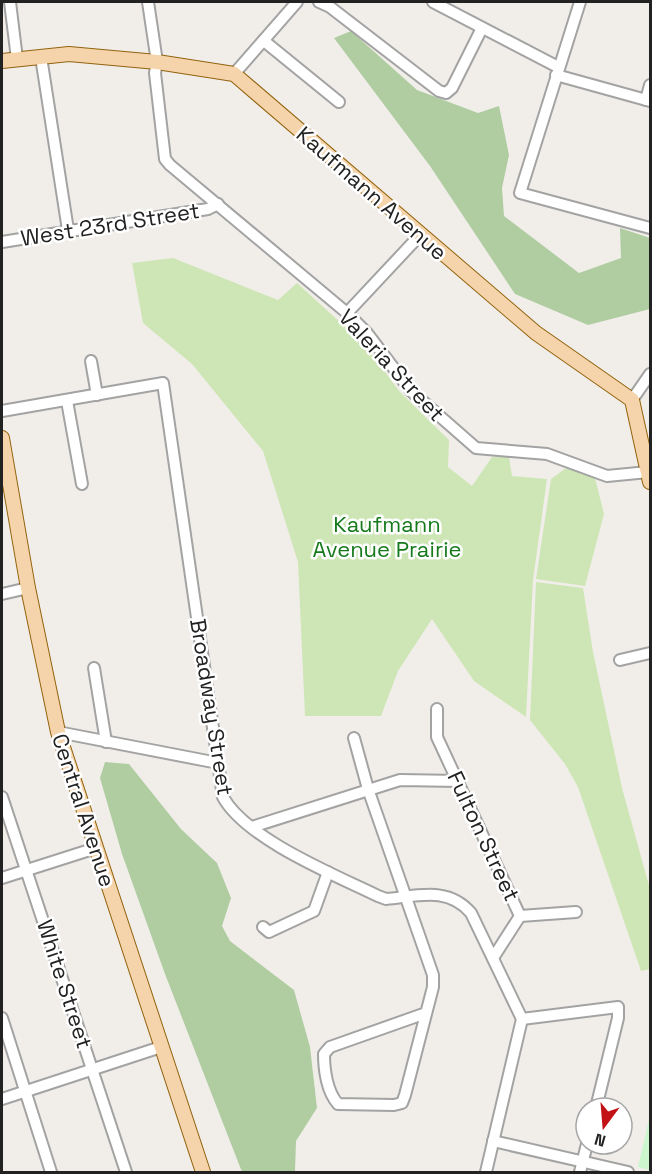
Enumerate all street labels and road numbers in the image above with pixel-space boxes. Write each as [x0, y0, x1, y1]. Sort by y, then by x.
street label: Kaufmann Avenue [291, 120, 453, 266]
street label: West 23rd Street [19, 196, 201, 252]
street label: Valeria Street [333, 303, 451, 427]
street label: Broadway Street [184, 617, 240, 797]
street label: Central Avenue [46, 730, 122, 890]
street label: Fulton Street [442, 766, 526, 906]
street label: White Street [31, 916, 99, 1052]

